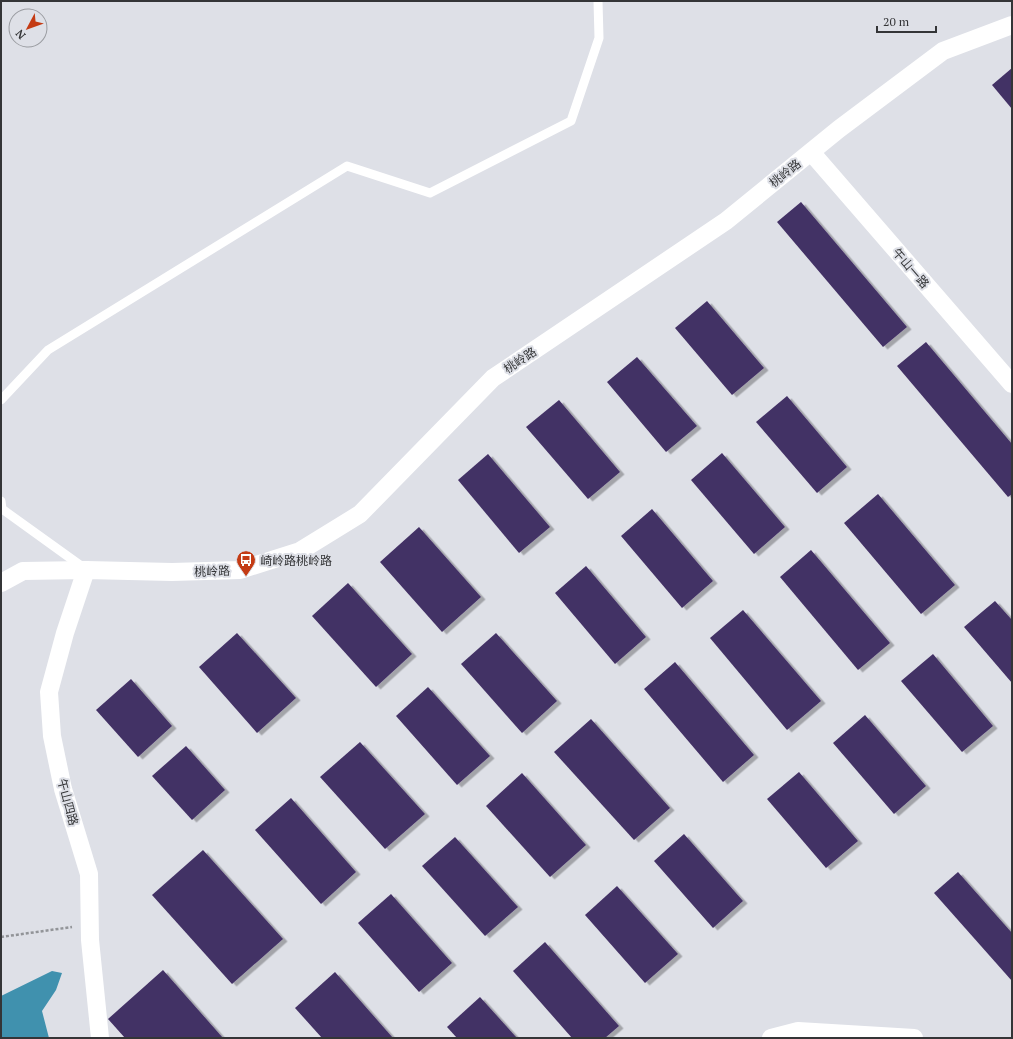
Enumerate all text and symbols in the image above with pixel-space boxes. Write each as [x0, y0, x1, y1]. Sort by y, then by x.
north arrow [8, 8, 48, 48]
scale bar [877, 8, 936, 34]
text: 20 m [883, 14, 910, 29]
text: N [12, 26, 28, 42]
street label: 桃岭路 [766, 156, 804, 190]
street label: 午山一路 [890, 245, 932, 291]
street label: 桃岭路 [501, 344, 539, 376]
bus stop icon: 崎岭路桃岭路 [235, 549, 257, 577]
place label: 崎岭路桃岭路 [260, 553, 332, 568]
street label: 桃岭路 [194, 563, 230, 579]
street label: 午山四路 [55, 777, 81, 827]

